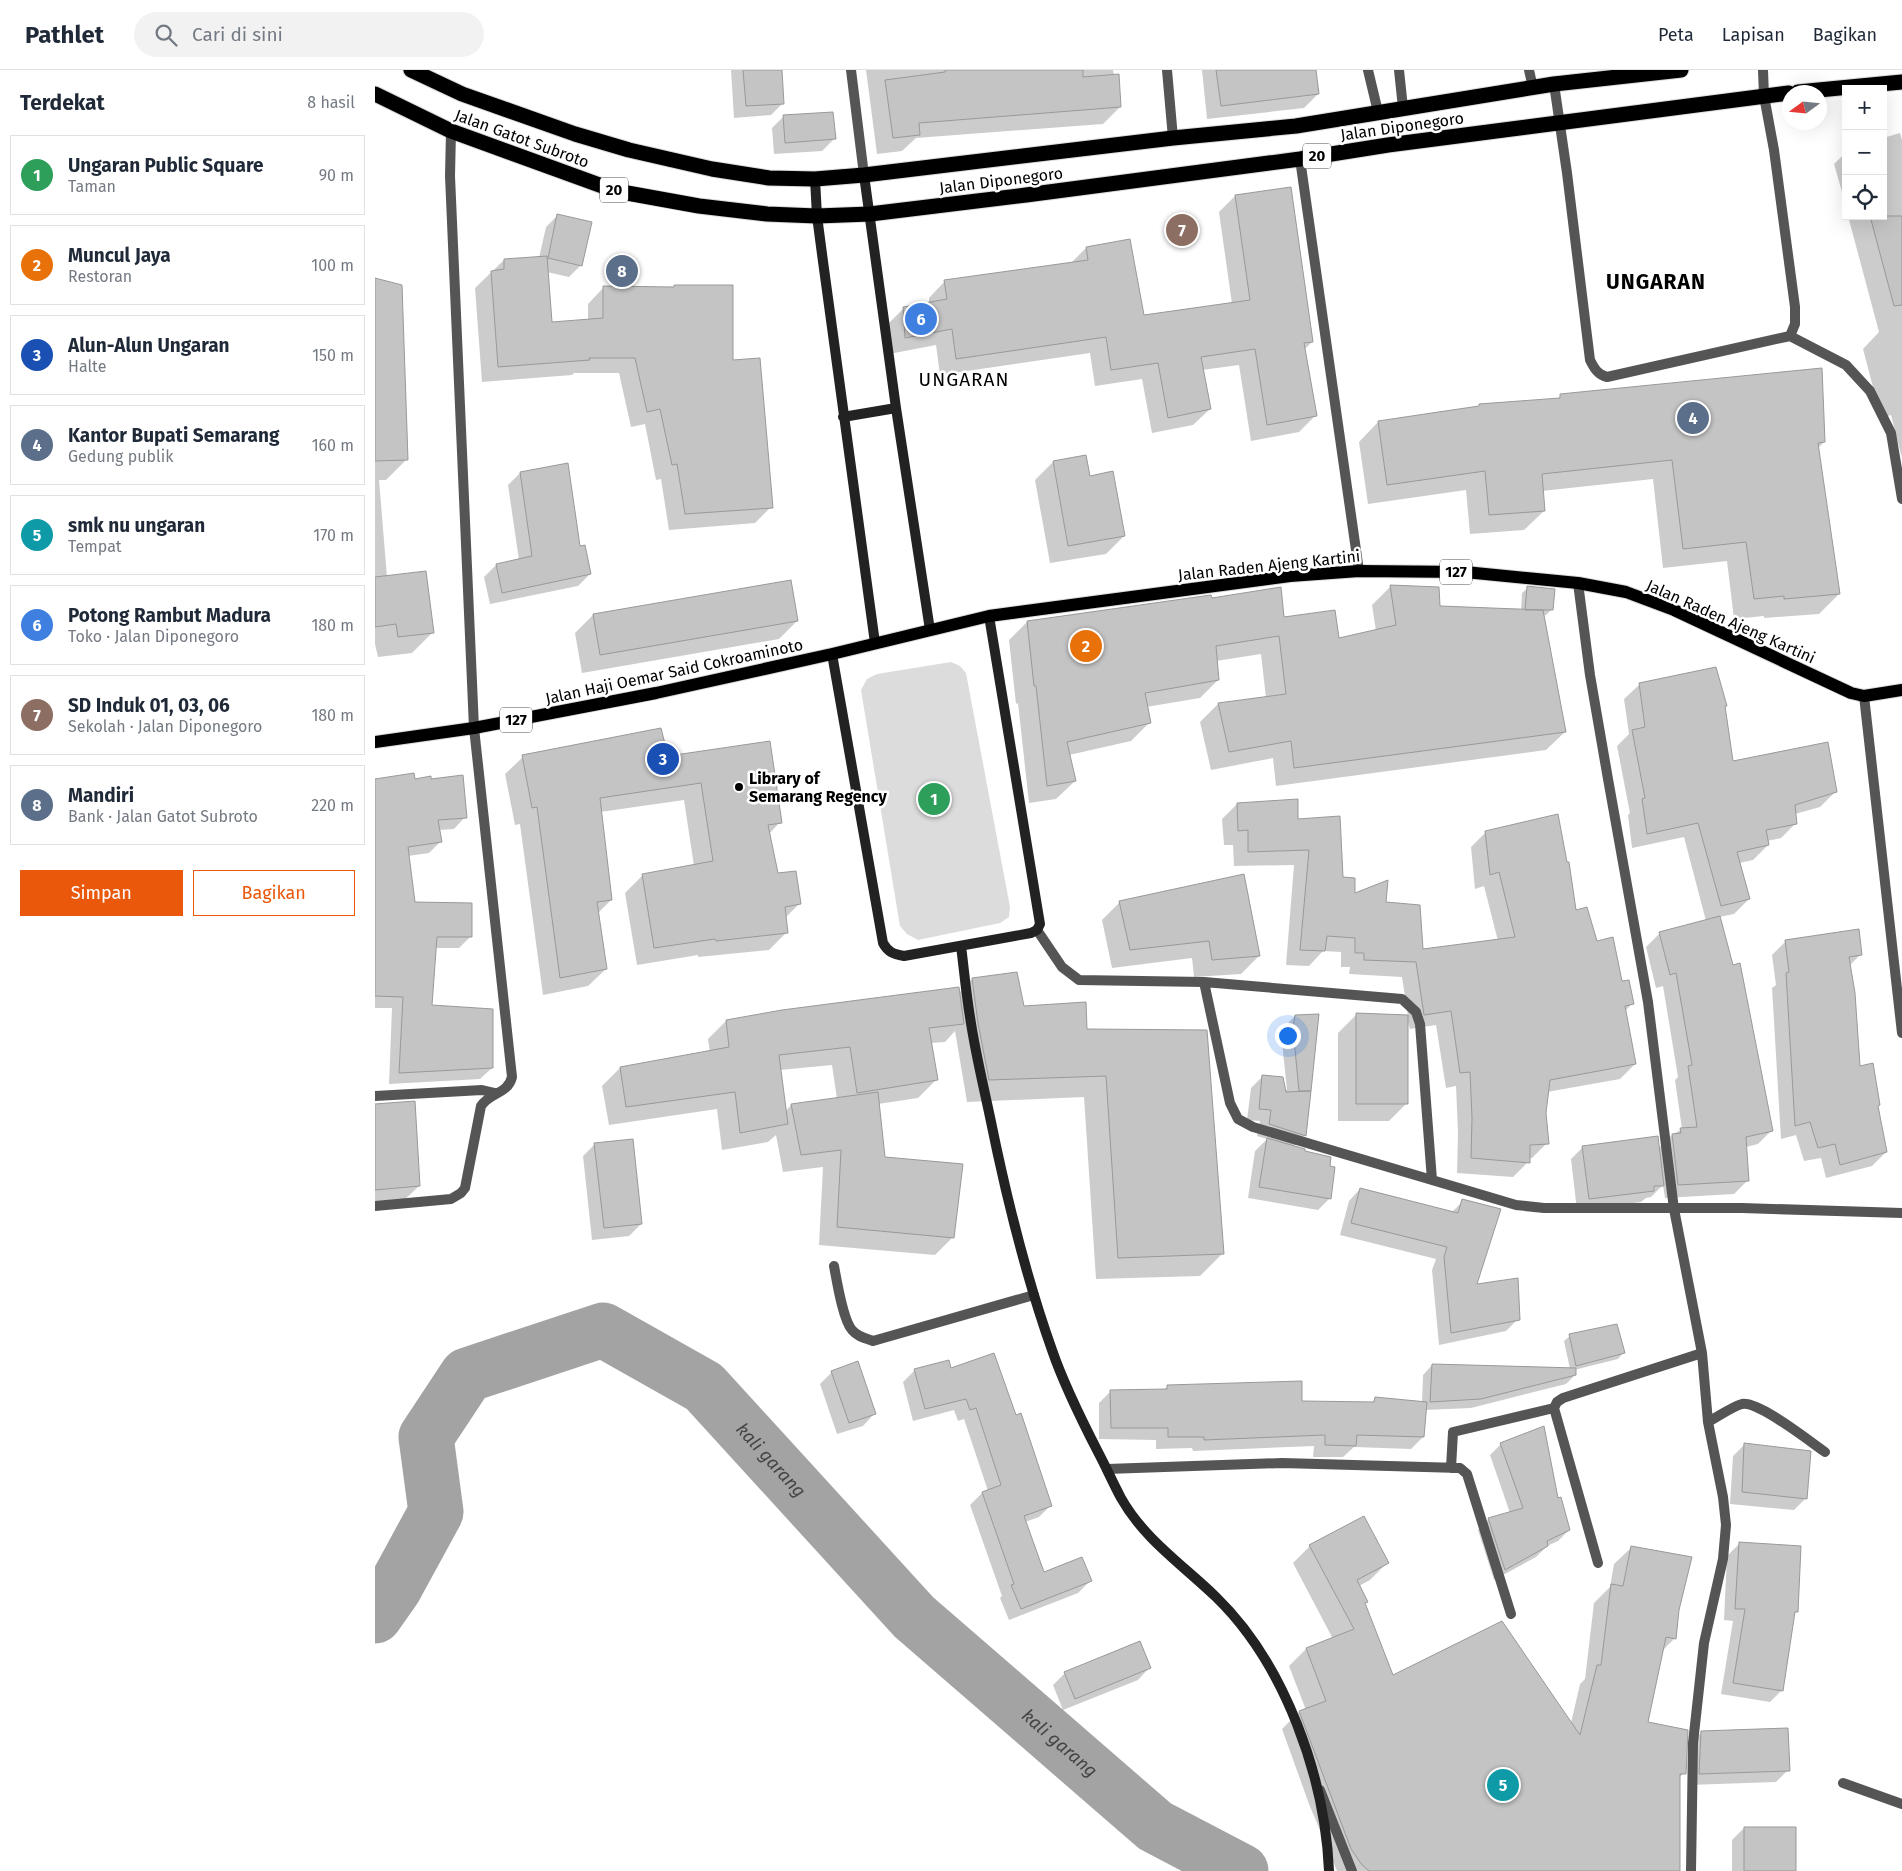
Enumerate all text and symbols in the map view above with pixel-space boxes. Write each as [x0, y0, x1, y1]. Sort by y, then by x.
search box [134, 12, 484, 57]
text: Pathlet [25, 21, 104, 49]
icon: search [152, 21, 180, 49]
text: Cari di sini [192, 23, 283, 46]
text: Peta [1658, 24, 1694, 46]
text: Lapisan [1722, 24, 1785, 46]
text: Bagikan [1813, 24, 1877, 46]
north arrow [1782, 85, 1827, 130]
map controls [1842, 85, 1887, 220]
button: + [1842, 85, 1887, 130]
text: Terdekat [20, 90, 105, 116]
text: 8 hasil [307, 93, 355, 112]
street label: Jalan Gatot Subroto [452, 105, 592, 172]
street label: Jalan Diponegoro [1339, 108, 1465, 145]
button: − [1842, 130, 1887, 175]
road number: 20 [1303, 144, 1331, 168]
text: Ungaran Public Square [68, 154, 263, 177]
street label: Jalan Diponegoro [938, 163, 1064, 198]
text: 1 [33, 166, 41, 185]
text: 90 m [319, 166, 354, 185]
button: locate [1842, 175, 1887, 220]
text: Taman [68, 177, 116, 196]
road number: 20 [600, 178, 628, 202]
pin: 7 [1166, 211, 1198, 249]
text: Muncul Jaya [68, 244, 171, 267]
pin: 8 [606, 252, 638, 290]
text: 2 [33, 256, 41, 275]
text: 100 m [311, 256, 354, 275]
text: Restoran [68, 267, 132, 286]
district label: UNGARAN [1606, 269, 1706, 295]
pin: 6 [905, 300, 937, 338]
text: Alun-Alun Ungaran [68, 334, 230, 357]
text: 3 [33, 346, 41, 365]
text: 150 m [312, 346, 354, 365]
text: Halte [68, 357, 106, 376]
district label: UNGARAN [919, 368, 1009, 391]
pin: 4 [1677, 399, 1709, 437]
text: Kantor Bupati Semarang [68, 424, 279, 447]
text: 4 [32, 436, 42, 455]
text: 160 m [312, 436, 354, 455]
text: Gedung publik [68, 447, 173, 466]
text: smk nu ungaran [68, 514, 205, 537]
text: 5 [33, 526, 41, 545]
text: 170 m [313, 526, 354, 545]
text: Tempat [68, 537, 122, 556]
street label: Jalan Raden Ajeng Kartini [1177, 546, 1361, 585]
road number: 127 [1440, 560, 1472, 584]
street label: Jalan Raden Ajeng Kartini [1643, 576, 1818, 667]
text: Potong Rambut Madura [68, 604, 271, 627]
text: 6 [32, 616, 42, 635]
text: 180 m [311, 616, 354, 635]
text: Toko · Jalan Diponegoro [68, 627, 239, 646]
pin: 2 [1070, 627, 1102, 665]
street label: Jalan Haji Oemar Said Cokroaminoto [544, 635, 805, 708]
text: SD Induk 01, 03, 06 [68, 694, 230, 717]
text: 7 [33, 706, 41, 725]
text: 180 m [311, 706, 354, 725]
road number: 127 [500, 708, 532, 732]
text: Sekolah · Jalan Diponegoro [68, 717, 262, 736]
pin: 3 [647, 740, 679, 778]
place label: Library of Semarang Regency [749, 769, 887, 806]
pin: 1 [918, 780, 950, 818]
marker: Library of Semarang Regency [733, 781, 745, 793]
text: Mandiri [68, 784, 134, 807]
text: 8 [32, 796, 42, 815]
text: 220 m [311, 796, 354, 815]
text: Bank · Jalan Gatot Subroto [68, 807, 258, 826]
button: Simpan [20, 870, 183, 916]
button: Bagikan [193, 870, 355, 916]
your location [1275, 1023, 1301, 1049]
water label: kali garang [731, 1418, 810, 1502]
water label: kali garang [1017, 1704, 1102, 1782]
pin: 5 [1487, 1766, 1519, 1804]

